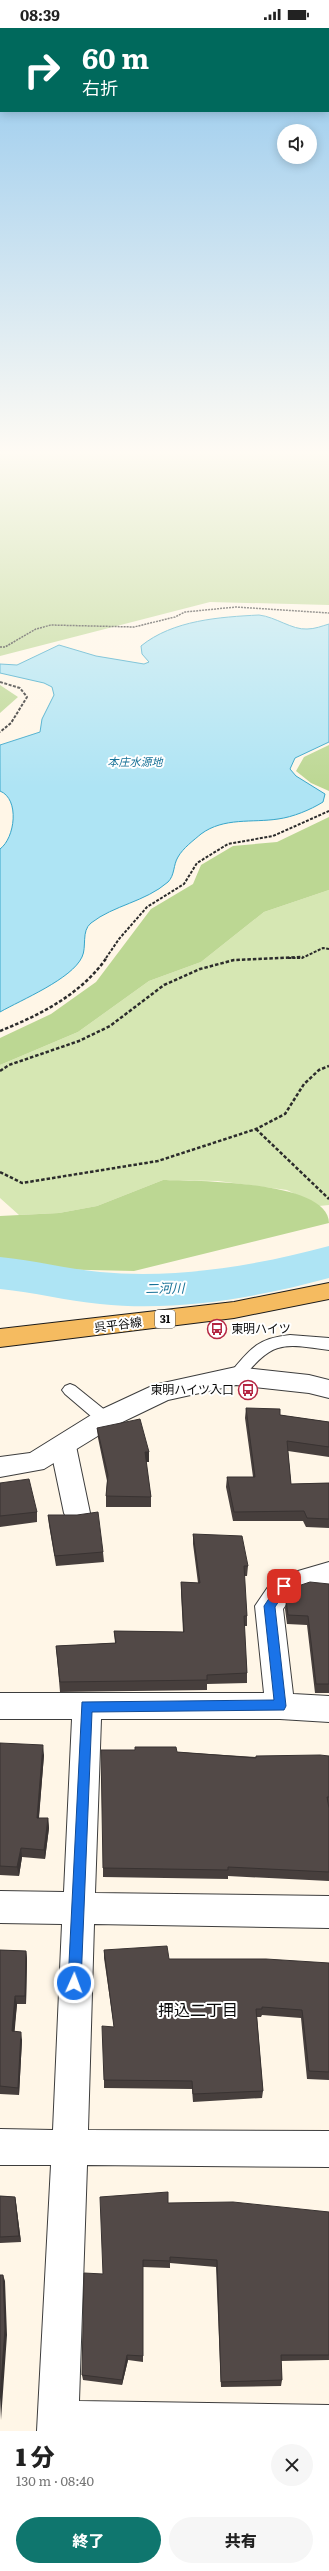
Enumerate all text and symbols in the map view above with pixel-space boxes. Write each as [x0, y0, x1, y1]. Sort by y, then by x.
text: 08:39 [20, 3, 60, 26]
text: 60 m [82, 36, 149, 78]
icon: right [16, 44, 68, 96]
text: 右折 [82, 74, 118, 101]
map controls [277, 124, 317, 164]
button: sound [277, 124, 317, 164]
water label: 本庄水源地 [108, 753, 163, 769]
water label: 二河川 [145, 1278, 187, 1297]
road number: 31 [155, 1310, 175, 1328]
street label: 呉平谷線 [93, 1312, 143, 1336]
bus stop icon: 東明ハイツ [206, 1318, 228, 1340]
place label: 東明ハイツ [231, 1319, 291, 1337]
bus stop icon: 東明ハイツ入口 [237, 1379, 259, 1401]
place label: 東明ハイツ入口 [150, 1380, 234, 1398]
pin [267, 1569, 301, 1603]
icon: arrive [273, 1575, 295, 1597]
position arrow [53, 1962, 95, 2004]
district label: 押込二丁目 [158, 1997, 238, 2021]
text: 1 分 [16, 2438, 55, 2473]
button: close [271, 2444, 313, 2486]
text: 130 m · 08:40 [16, 2471, 94, 2490]
button: 終了 [16, 2517, 161, 2563]
button: 共有 [169, 2517, 313, 2563]

